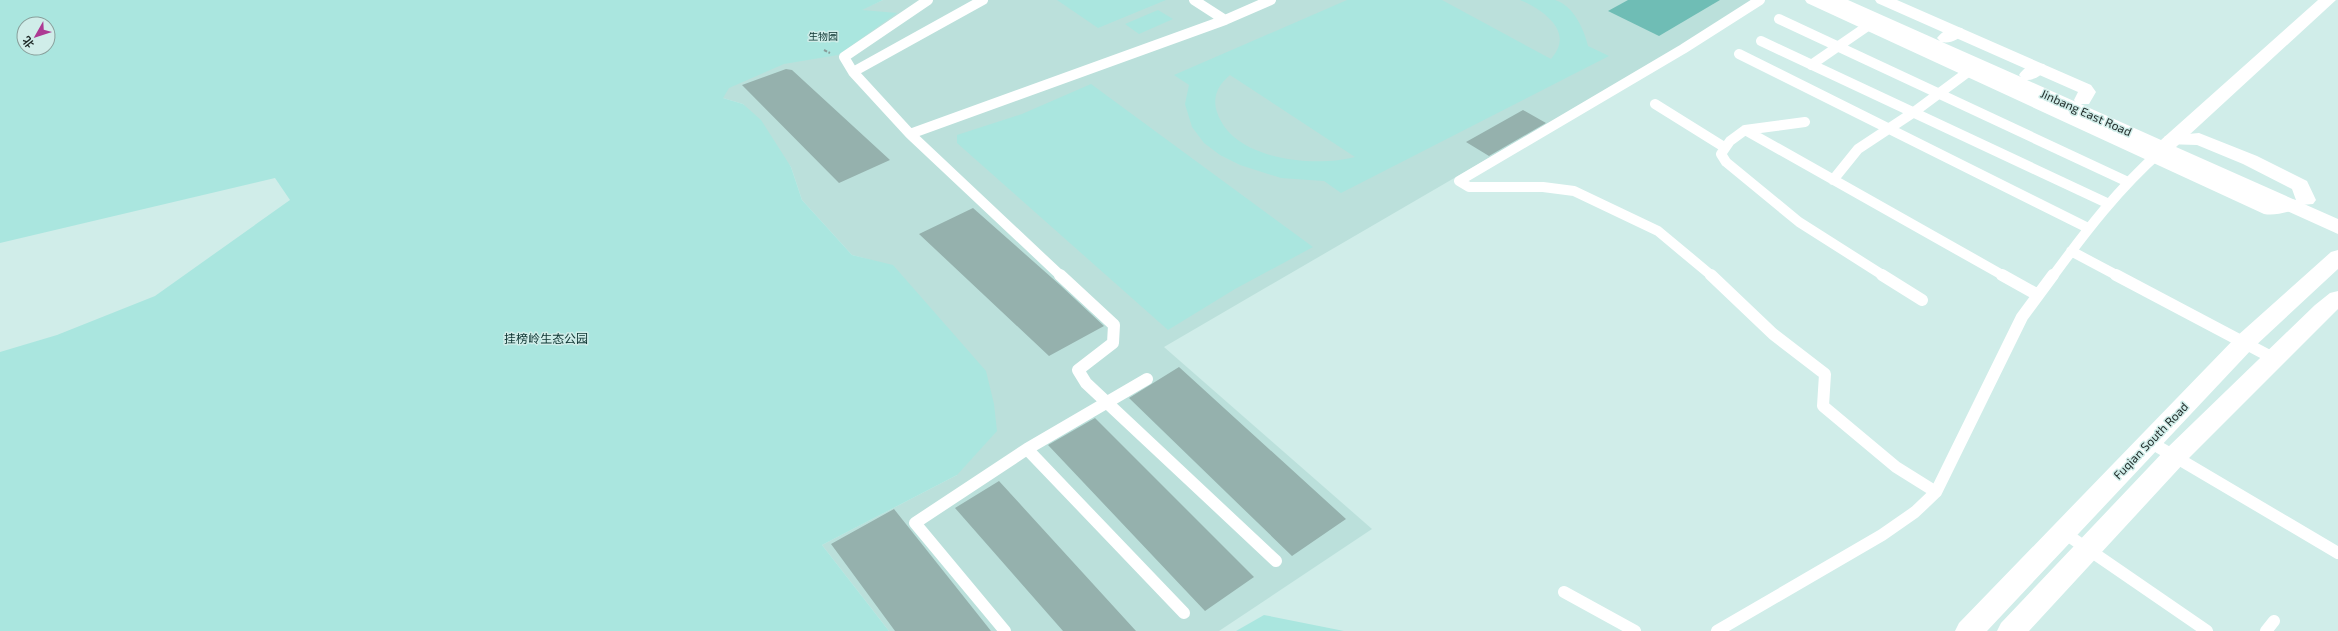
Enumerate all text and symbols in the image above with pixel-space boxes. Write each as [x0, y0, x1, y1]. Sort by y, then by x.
north arrow [16, 16, 56, 56]
park label: 生物园 [808, 30, 838, 42]
text: 北 [19, 34, 36, 51]
street label: Jinbang East Road [2039, 86, 2134, 138]
park label: 挂榜岭生态公园 [504, 331, 588, 345]
street label: Fuqian South Road [2110, 399, 2191, 482]

